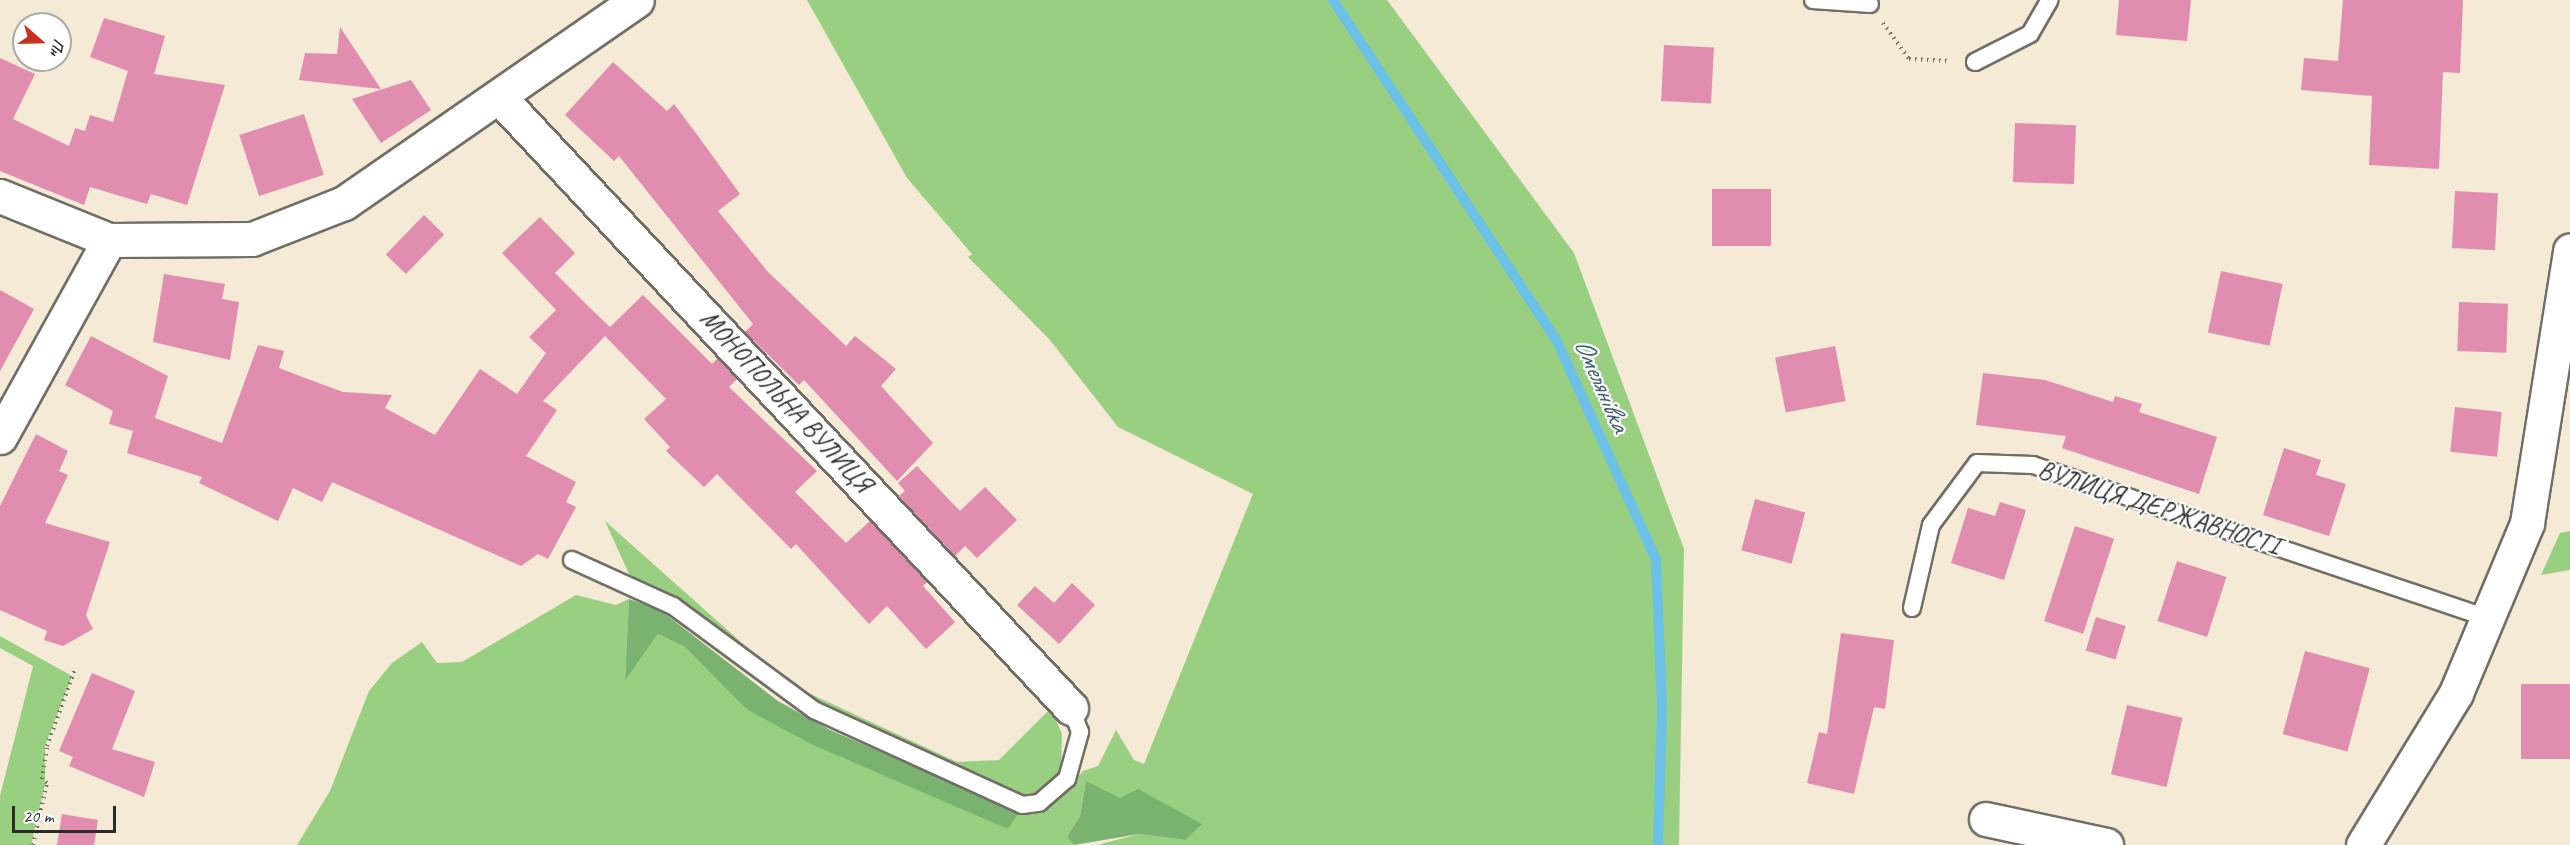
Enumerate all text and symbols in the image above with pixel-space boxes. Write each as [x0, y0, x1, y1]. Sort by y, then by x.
north arrow [12, 12, 72, 72]
text: Пн [45, 36, 69, 59]
street label: МОНОПОЛЬНА ВУЛИЦЯ [694, 304, 878, 498]
water label: Омелянівка [1567, 333, 1637, 437]
street label: ВУЛИЦЯ ДЕРЖАВНОСТІ [2034, 454, 2284, 562]
scale bar [15, 794, 118, 832]
text: 20 m [23, 805, 54, 827]

